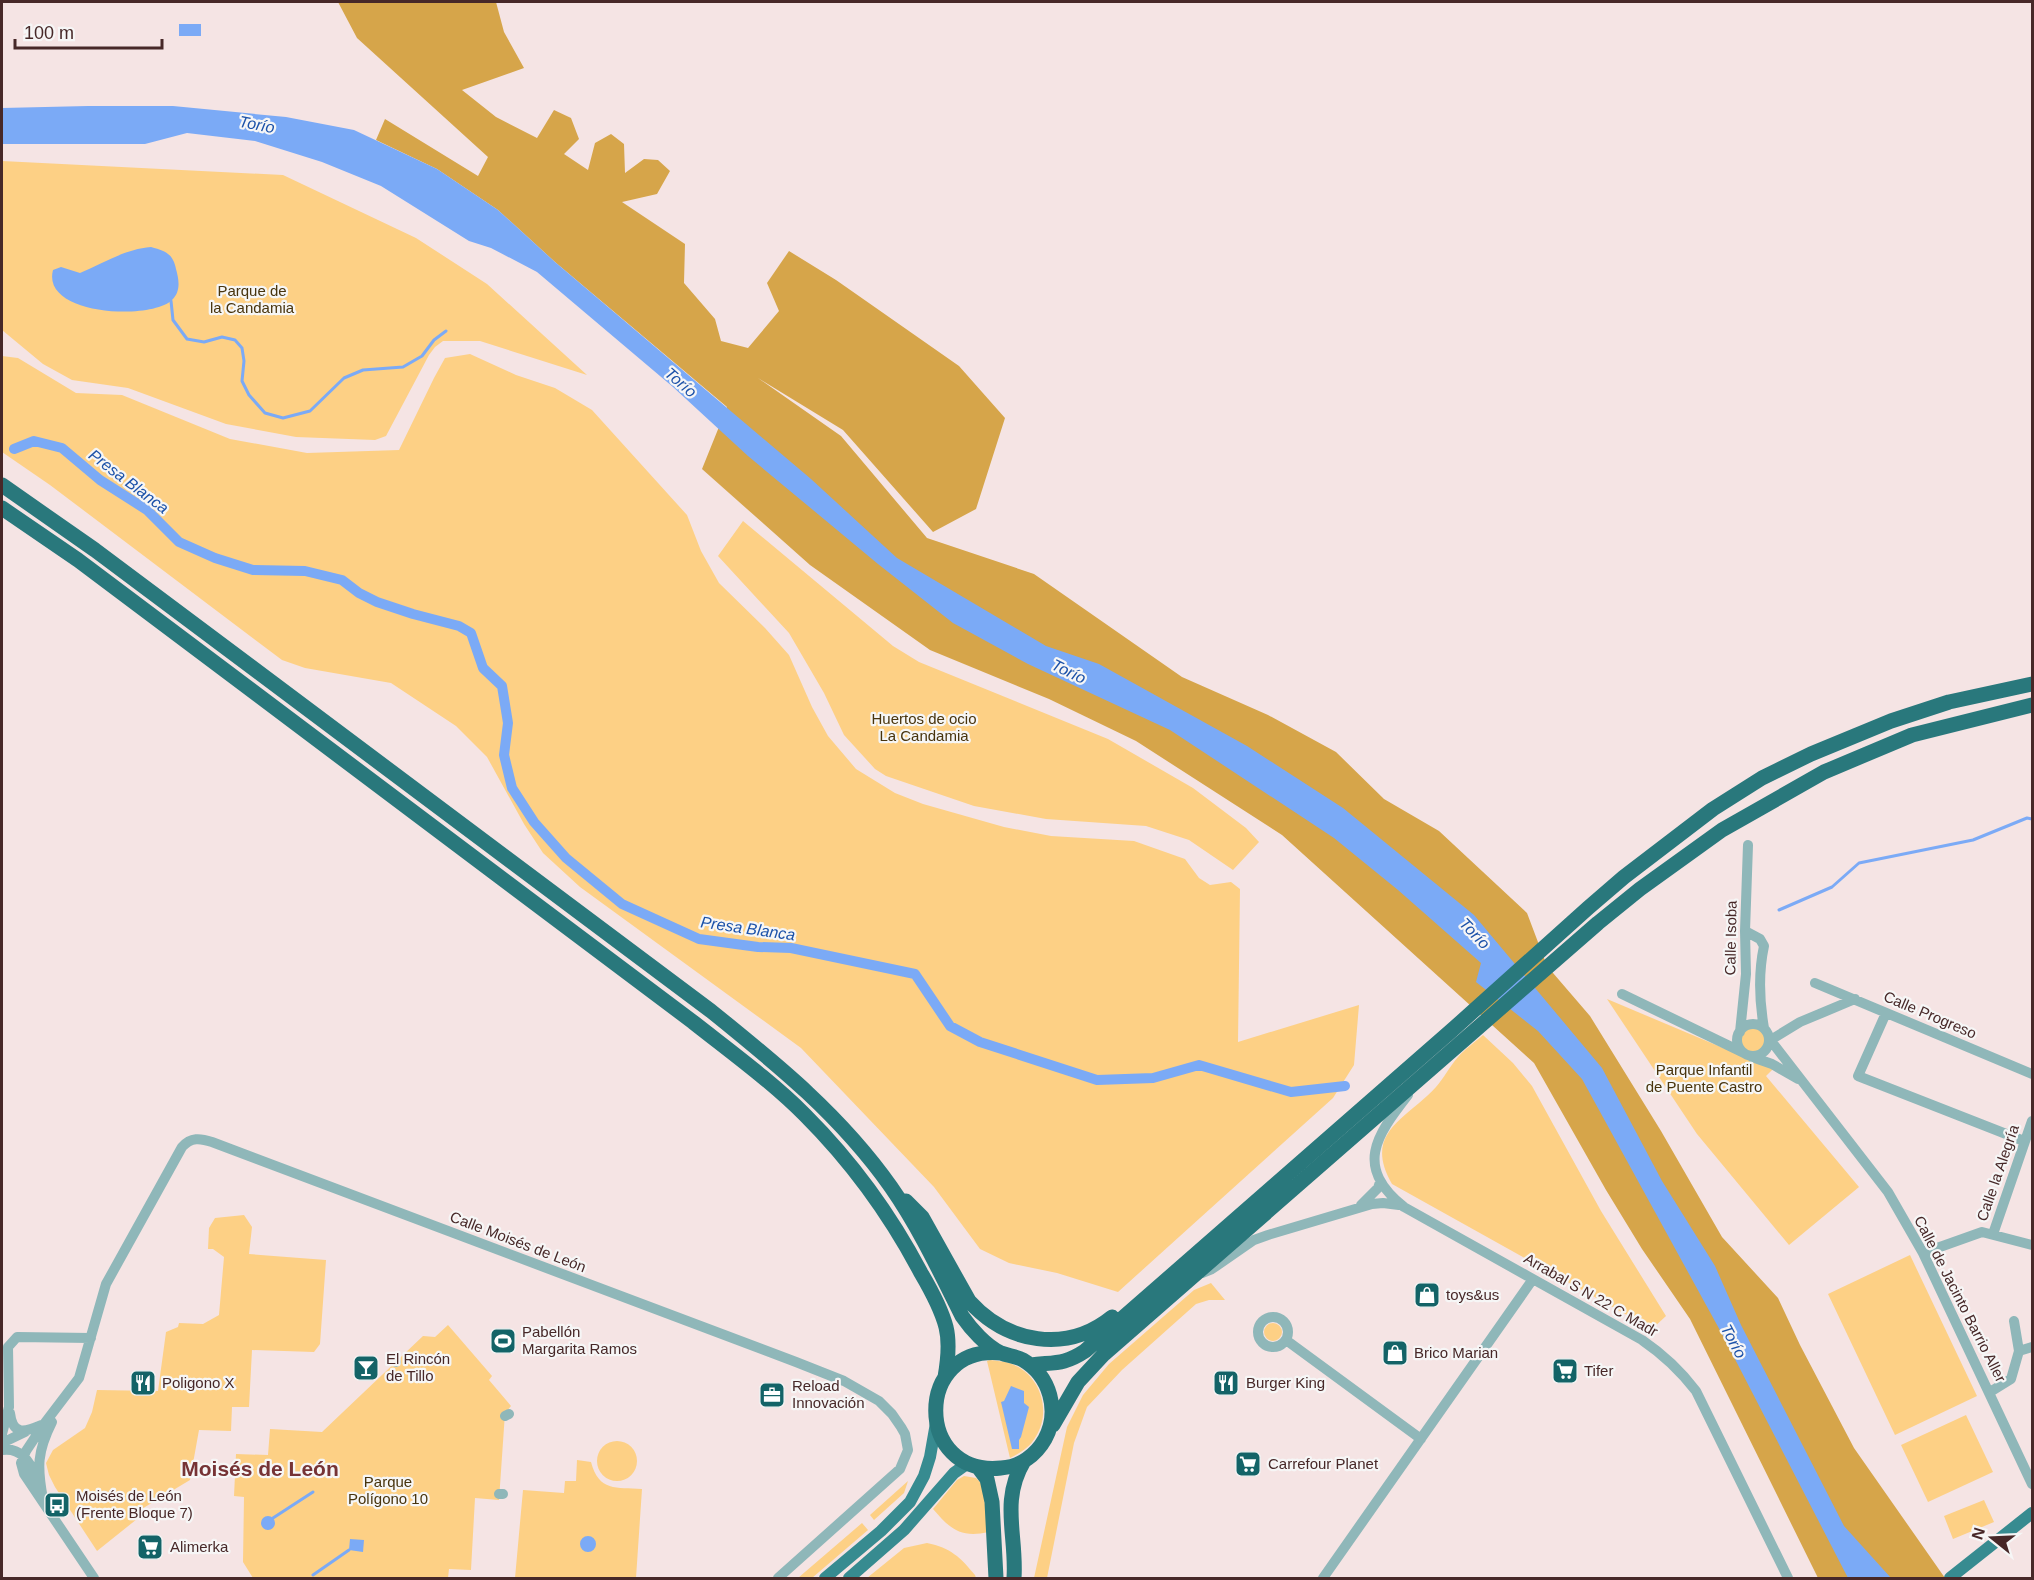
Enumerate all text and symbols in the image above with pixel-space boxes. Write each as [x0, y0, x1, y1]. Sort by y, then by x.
scale bar [15, 12, 162, 50]
text: 100 m [24, 23, 74, 43]
water label: Torío [238, 113, 276, 136]
park label: Parque de la Candamia [210, 282, 295, 316]
water label: Torío [662, 364, 700, 401]
water label: Presa Blanca [86, 446, 172, 517]
water label: Torío [1049, 656, 1089, 687]
park label: Huertos de ocio La Candamia [871, 710, 977, 744]
street label: Calle Isoba [1721, 900, 1740, 976]
water label: Presa Blanca [700, 913, 796, 944]
water label: Torío [1456, 915, 1493, 952]
street label: Calle Progreso [1881, 987, 1979, 1042]
park label: Parque Infantil de Puente Castro [1646, 1061, 1762, 1095]
street label: Calle la Alegría [1973, 1122, 2022, 1223]
street label: Calle Moisés de León [448, 1208, 589, 1275]
street label: Calle de Jacinto Barrio Aller [1911, 1213, 2010, 1385]
street label: Arrabal S N 22 C Madr [1521, 1249, 1661, 1340]
shop icon: toys&us [1412, 1280, 1442, 1310]
place label: toys&us [1446, 1286, 1499, 1303]
water label: Torío [1718, 1321, 1750, 1361]
place label: Pabellón Margarita Ramos [522, 1323, 637, 1357]
sports icon: Pabellón Margarita Ramos [488, 1326, 518, 1356]
shop icon: Brico Marian [1380, 1338, 1410, 1368]
place label: Brico Marian [1414, 1344, 1498, 1361]
place label: El Rincón de Tillo [386, 1350, 450, 1384]
bar icon: El Rincón de Tillo [351, 1353, 381, 1383]
supermarket icon: Tifer [1550, 1356, 1580, 1386]
place label: Tifer [1584, 1362, 1613, 1379]
restaurant icon: Poligono X [128, 1368, 158, 1398]
restaurant icon: Burger King [1211, 1368, 1241, 1398]
place label: Poligono X [162, 1374, 235, 1391]
place label: Burger King [1246, 1374, 1325, 1391]
place label: Reload Innovación [792, 1377, 865, 1411]
office icon: Reload Innovación [757, 1380, 787, 1410]
supermarket icon: Carrefour Planet [1233, 1449, 1263, 1479]
place label: Carrefour Planet [1268, 1455, 1379, 1472]
district label: Moisés de León [181, 1457, 339, 1480]
park label: Parque Polígono 10 [348, 1473, 428, 1507]
place label: Moisés de León (Frente Bloque 7) [76, 1487, 193, 1521]
bus stop icon: Moisés de León (Frente Bloque 7) [42, 1490, 72, 1520]
north arrow [1962, 1508, 2022, 1568]
text: N [1968, 1525, 1988, 1542]
supermarket icon: Alimerka [135, 1532, 165, 1562]
place label: Alimerka [170, 1538, 229, 1555]

